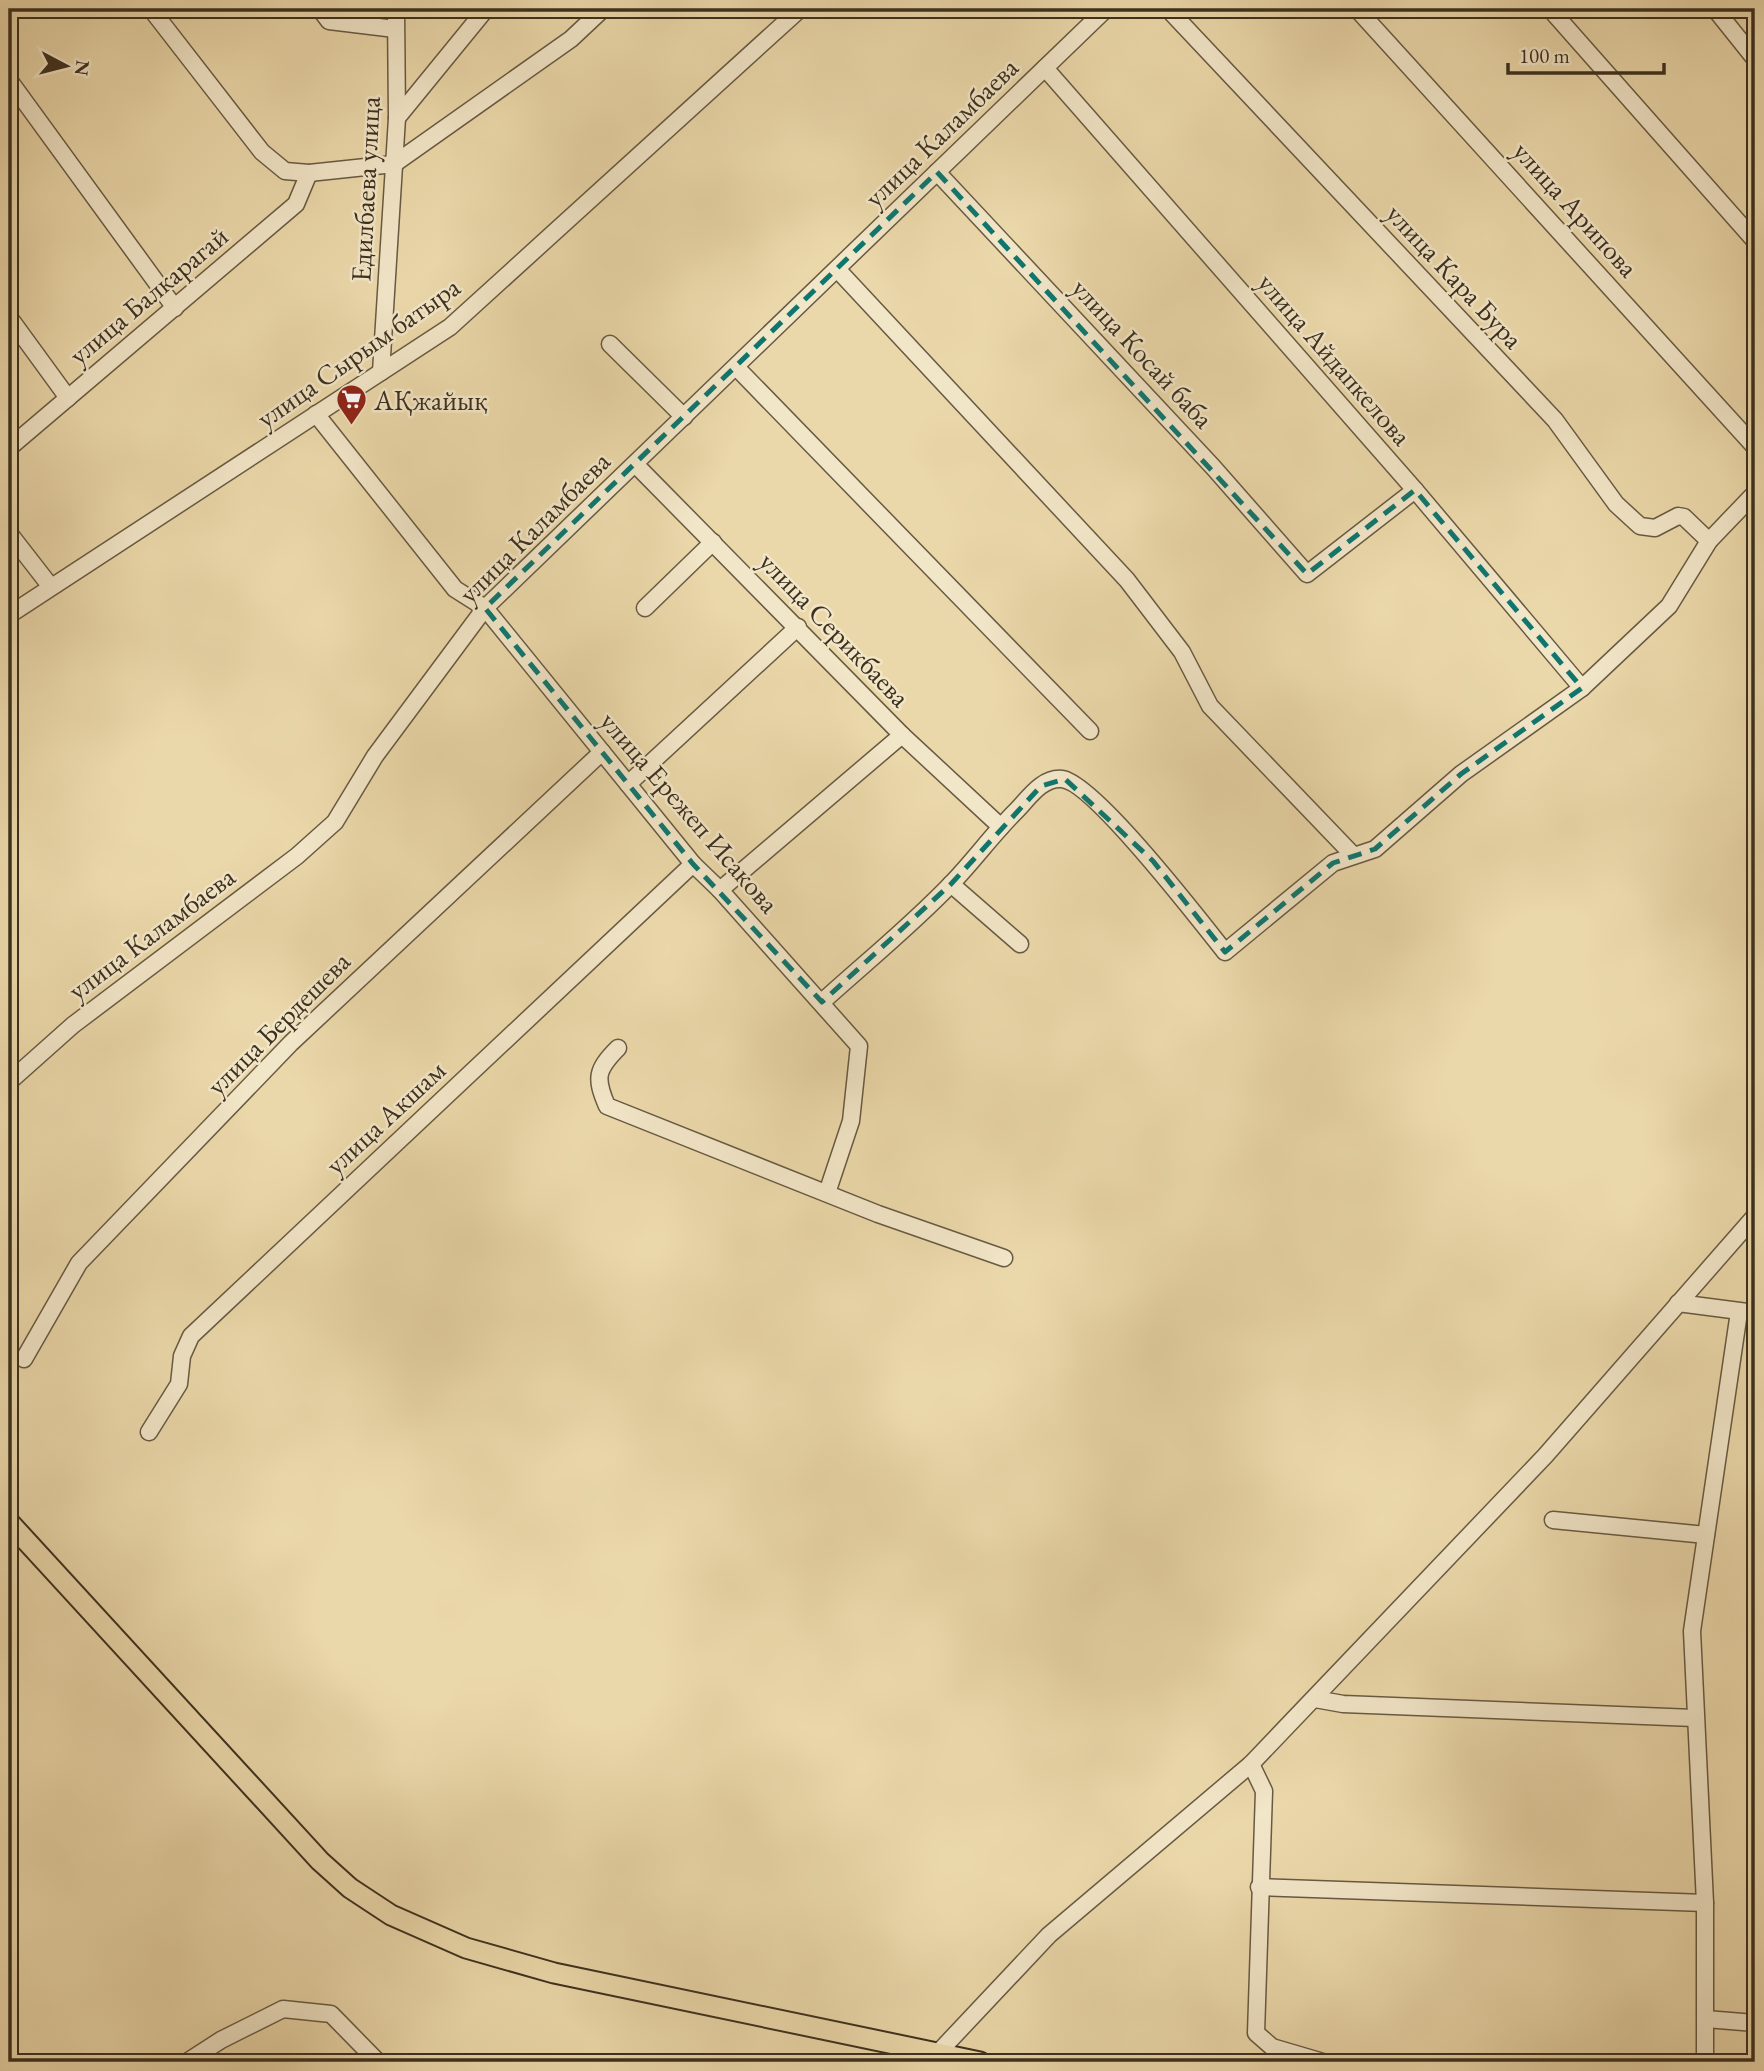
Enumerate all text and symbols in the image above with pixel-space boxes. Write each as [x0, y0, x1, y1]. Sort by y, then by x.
north arrow [32, 32, 102, 102]
scale bar [1508, 32, 1664, 76]
text: 100 m [1519, 42, 1570, 69]
street label: улица Каламбаева [856, 49, 1026, 215]
text: N [69, 59, 96, 78]
street label: Едилбаева улица [342, 95, 388, 283]
street label: улица Арипова [1506, 134, 1647, 285]
street label: улица Кара Бура [1379, 196, 1532, 357]
street label: улица Балкарагай [61, 218, 235, 372]
street label: улица Айдапкелова [1250, 265, 1420, 453]
street label: улица Сырым батыра [249, 268, 467, 436]
street label: улица Косай баба [1064, 270, 1222, 436]
place label: АҚжайық [373, 382, 488, 418]
supermarket icon: АҚжайық [334, 383, 368, 427]
street label: улица Каламбаева [450, 443, 618, 611]
street label: улица Серикбаева [752, 544, 919, 715]
street label: улица Ережеп Исакова [592, 704, 788, 921]
street label: улица Каламбаева [60, 858, 243, 1008]
street label: улица Бердешева [198, 943, 358, 1103]
street label: улица Акшам [317, 1052, 453, 1182]

